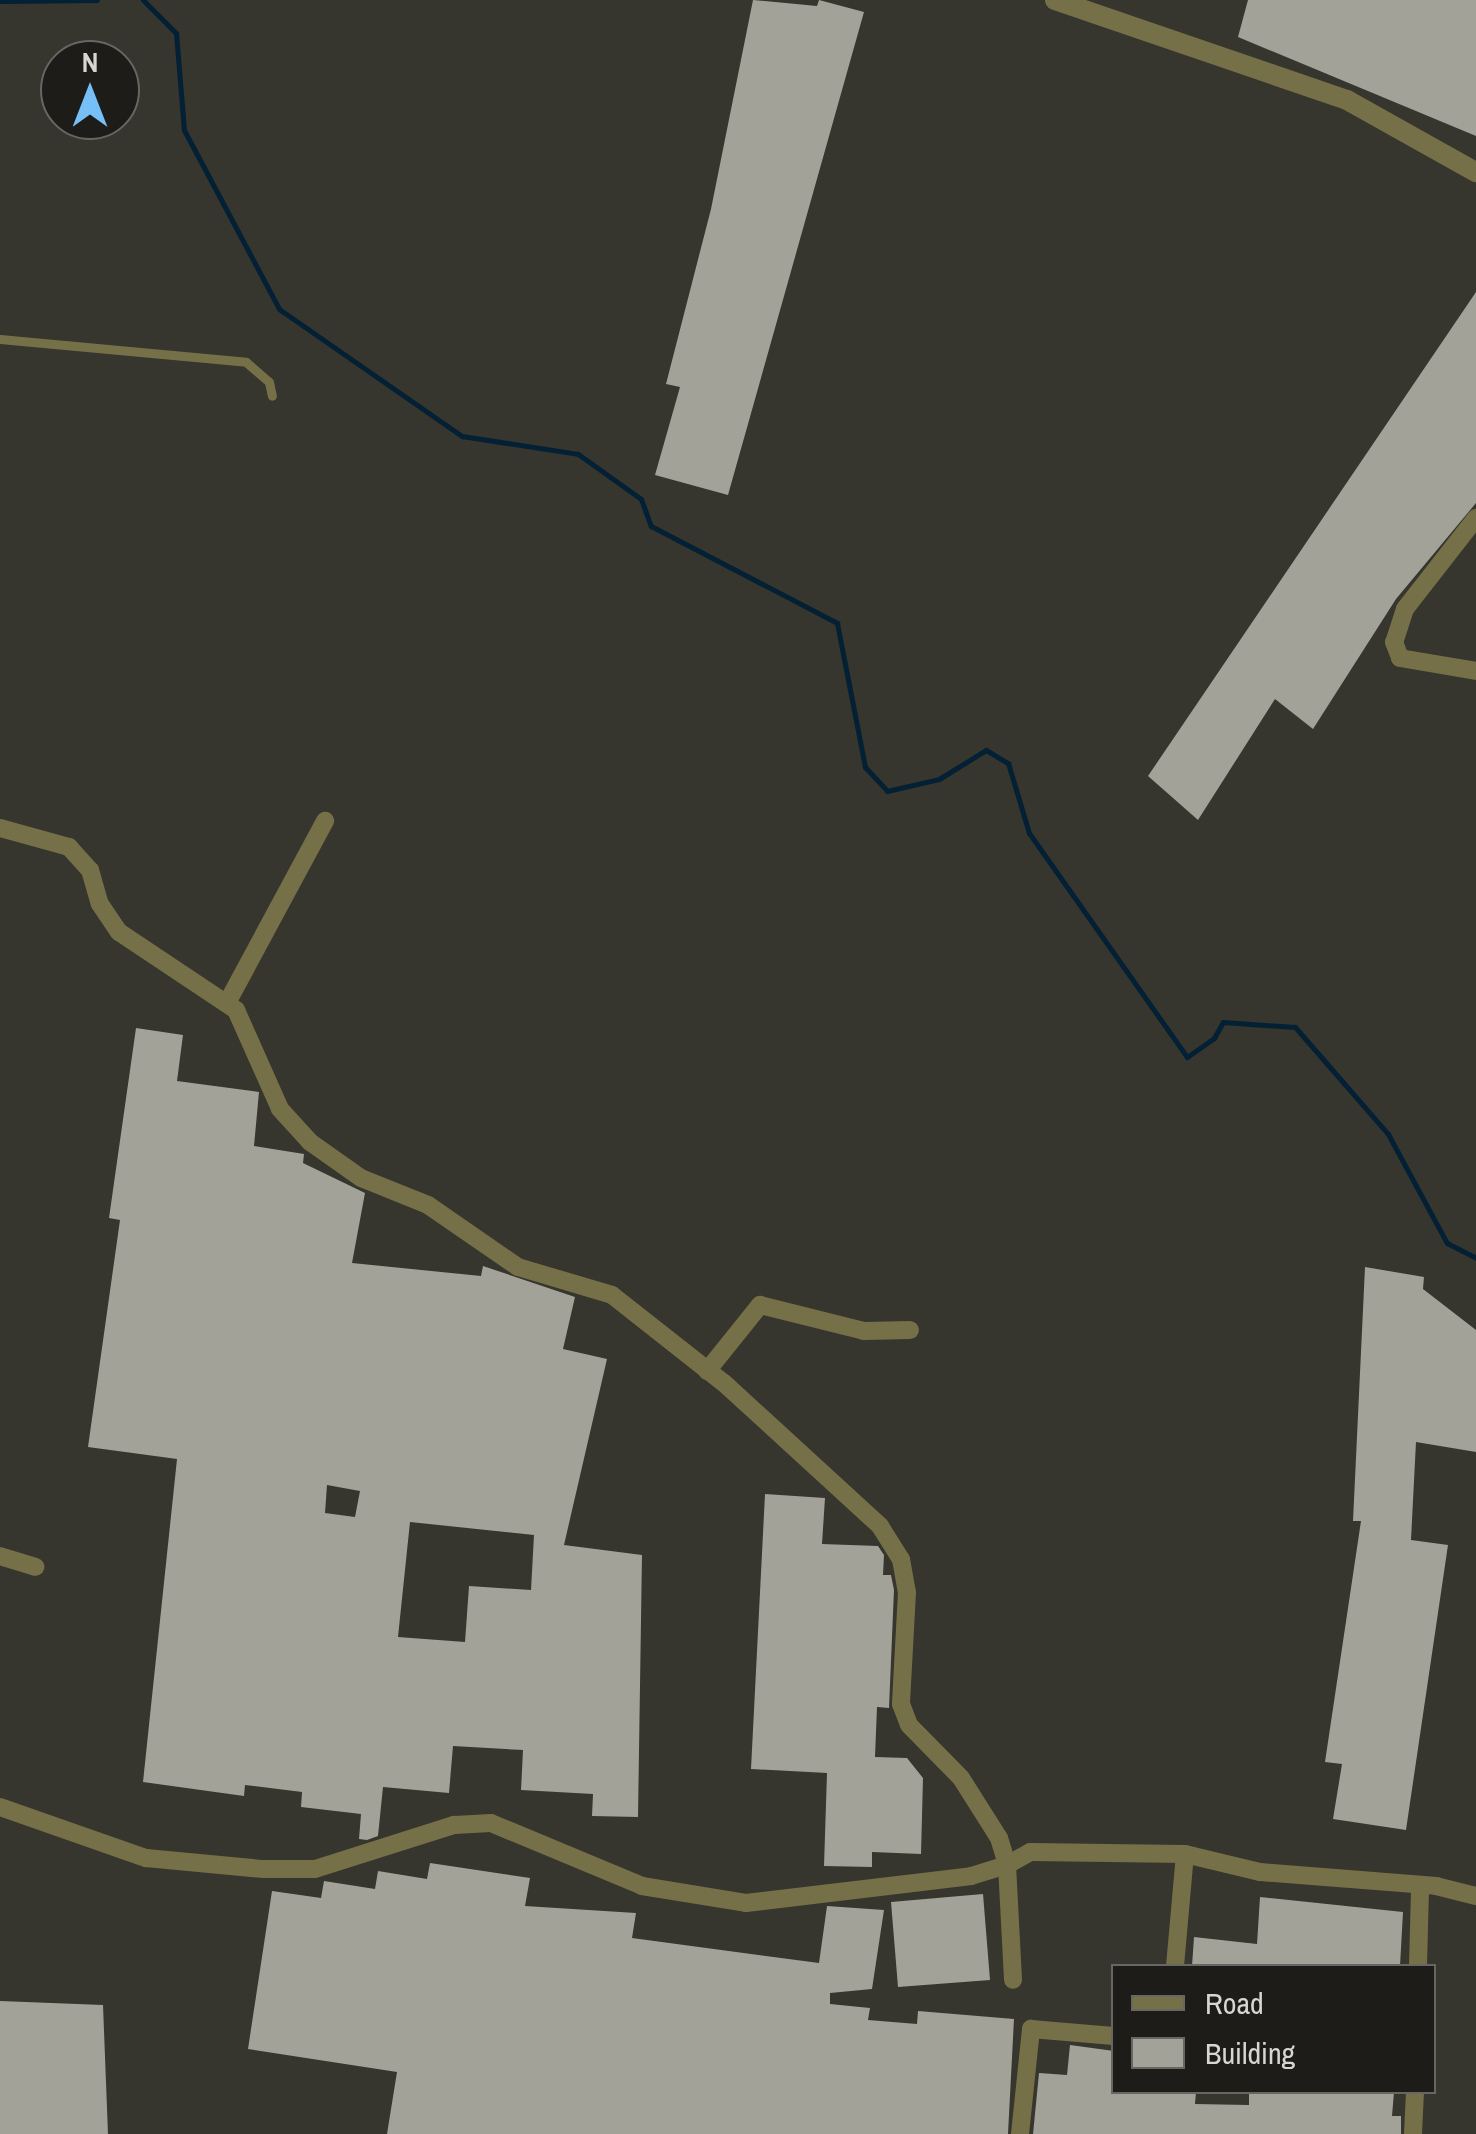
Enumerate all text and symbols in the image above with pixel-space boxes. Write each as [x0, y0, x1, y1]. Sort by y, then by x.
north arrow [40, 40, 140, 140]
text: N [82, 43, 98, 81]
legend [1111, 1964, 1436, 2094]
text: Road [1205, 1983, 1264, 2023]
text: Building [1205, 2033, 1295, 2073]

